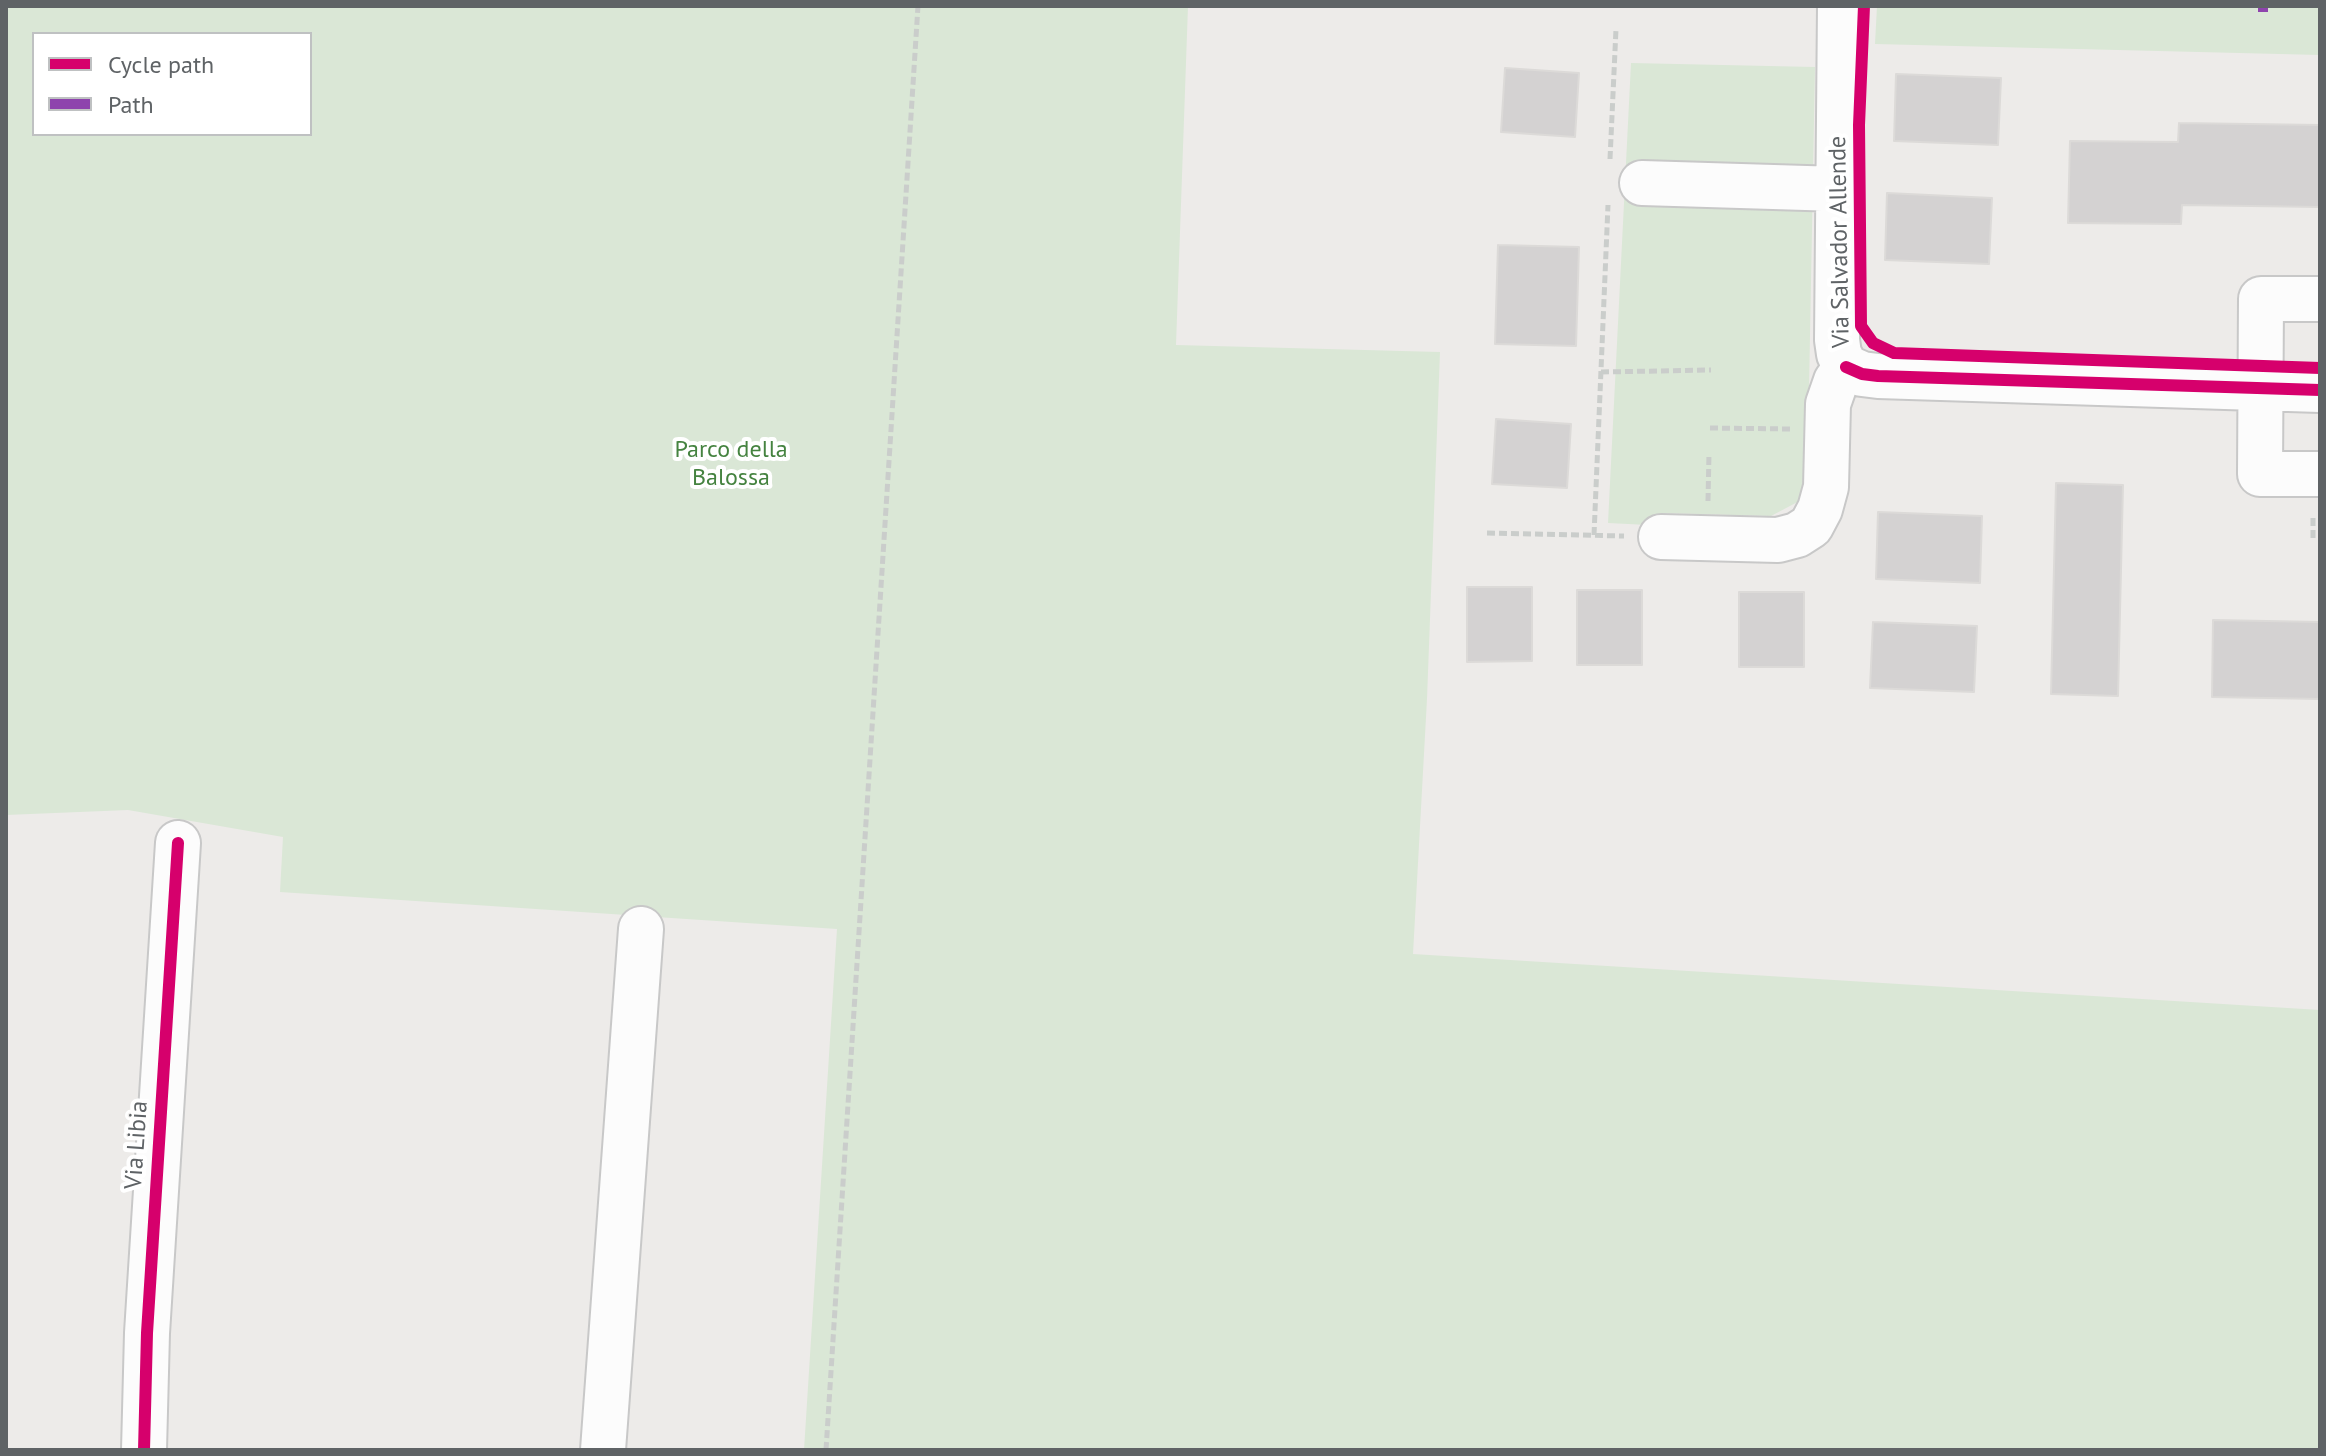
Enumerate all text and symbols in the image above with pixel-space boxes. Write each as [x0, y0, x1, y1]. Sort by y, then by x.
legend [32, 32, 312, 136]
text: Cycle path [108, 49, 214, 80]
text: Path [108, 89, 154, 120]
street label: Via Salvador Allende [1824, 136, 1856, 348]
park label: Parco della Balossa [674, 436, 788, 492]
street label: Via Libia [120, 1100, 154, 1190]

